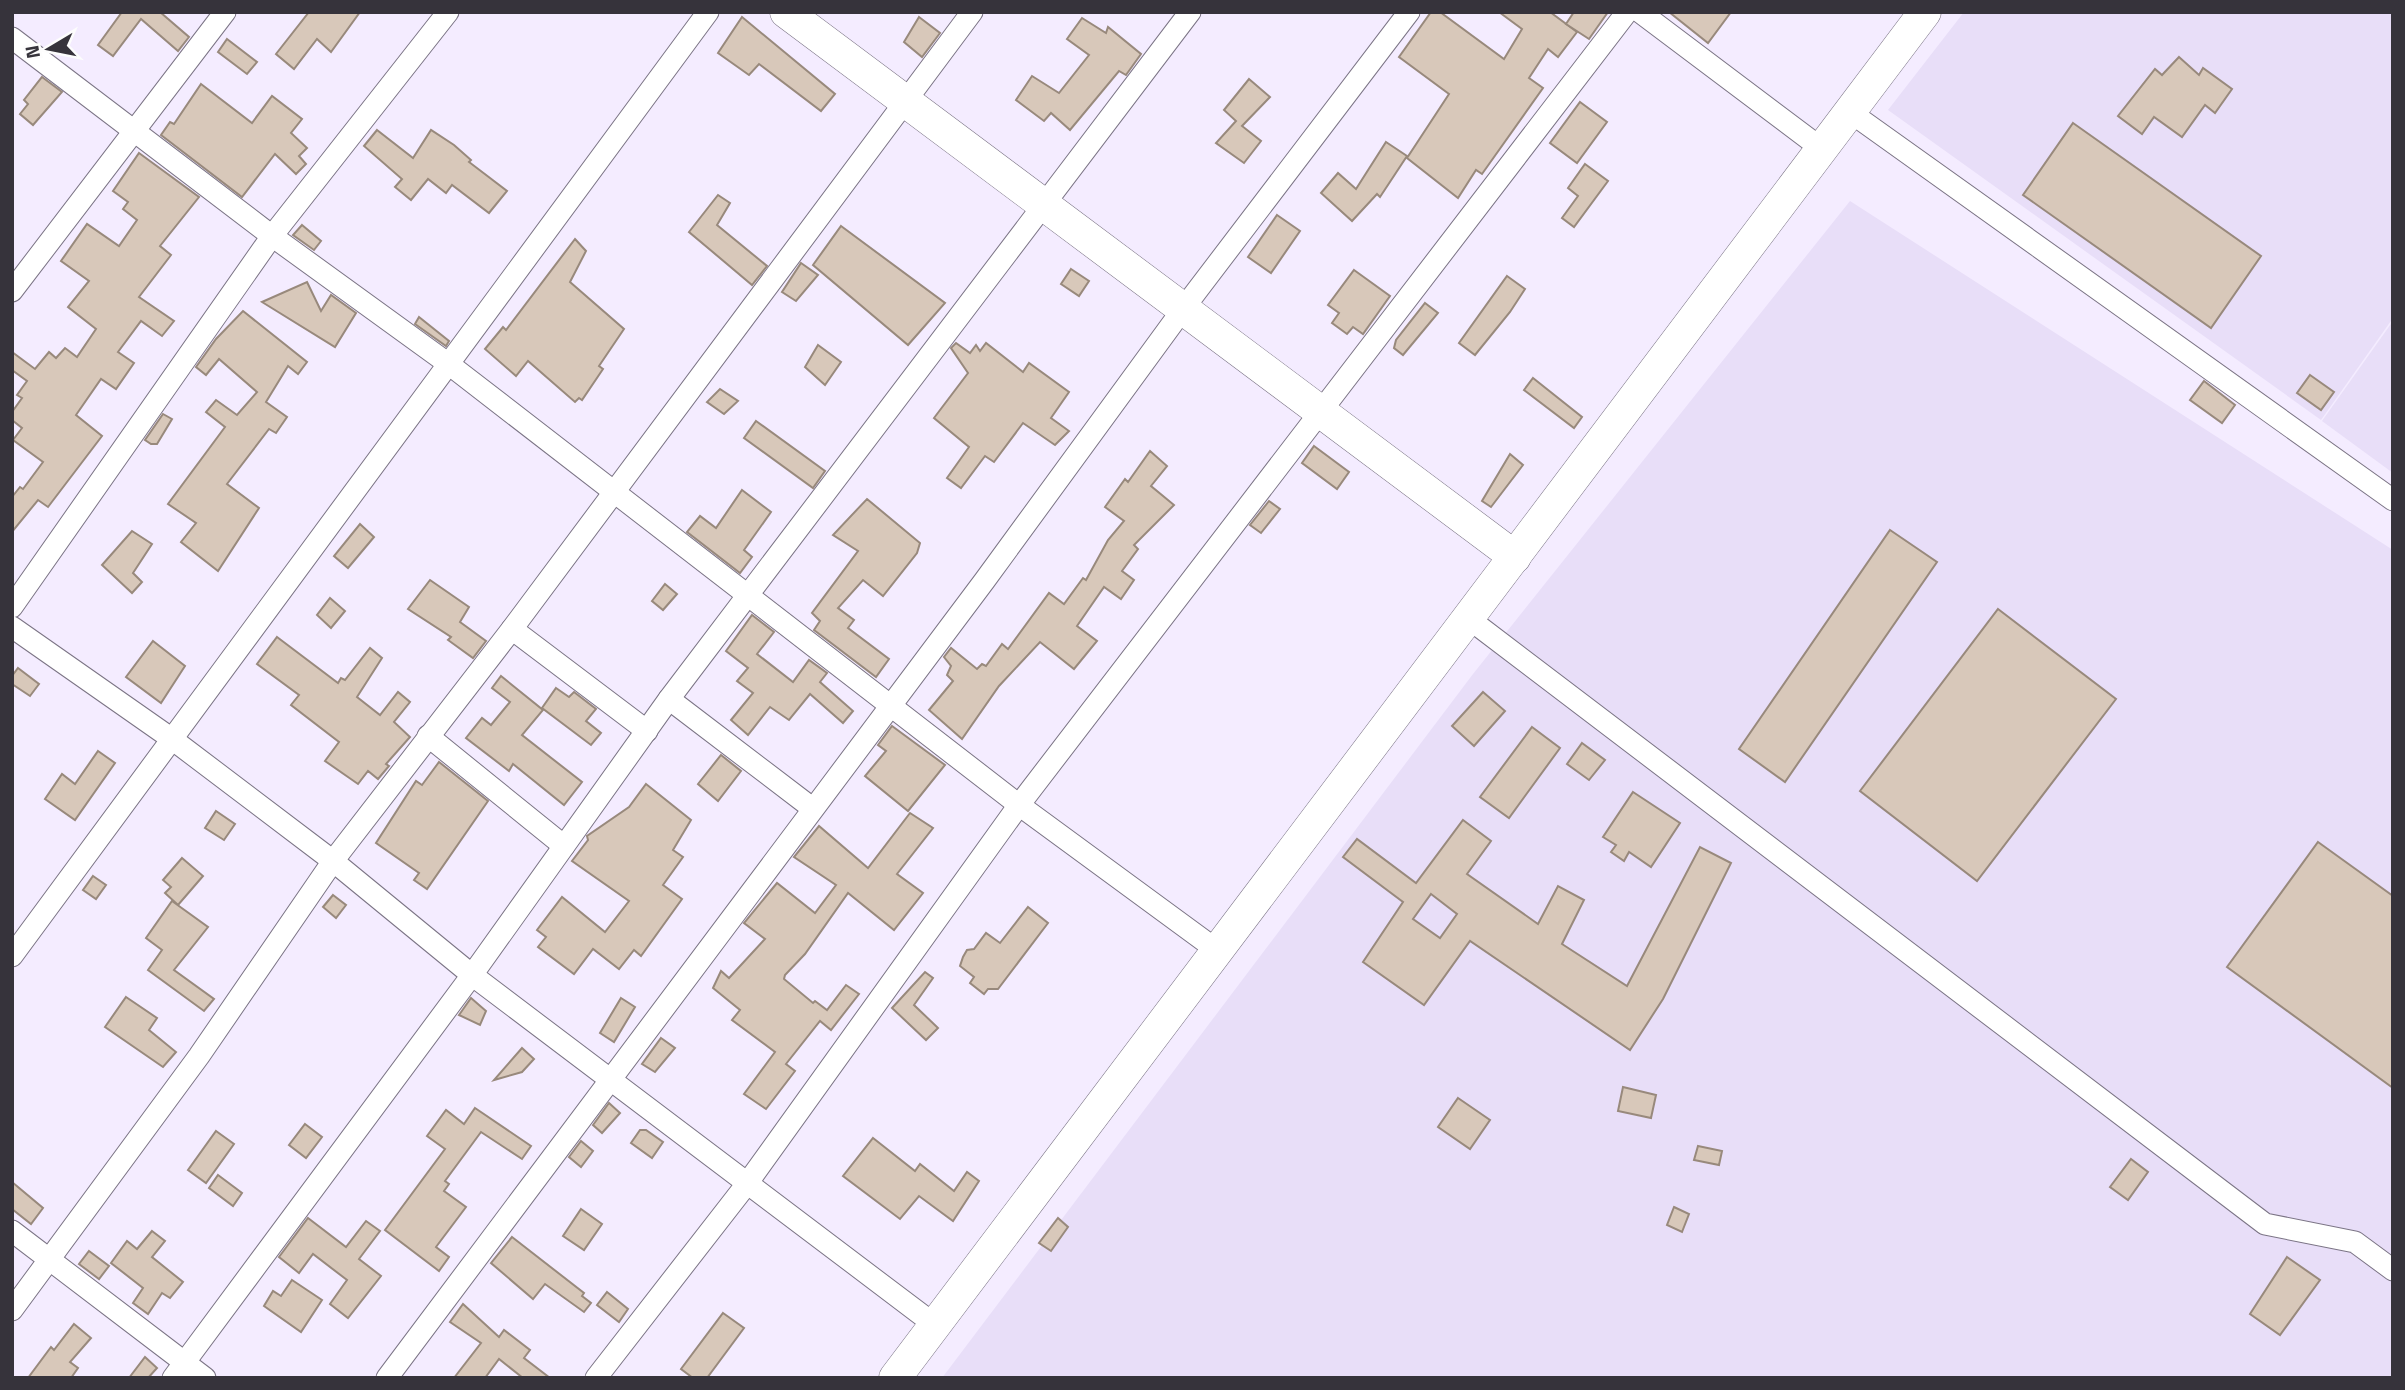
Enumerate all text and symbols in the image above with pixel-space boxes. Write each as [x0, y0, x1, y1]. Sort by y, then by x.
north arrow [14, 14, 84, 84]
text: N [16, 43, 47, 61]

